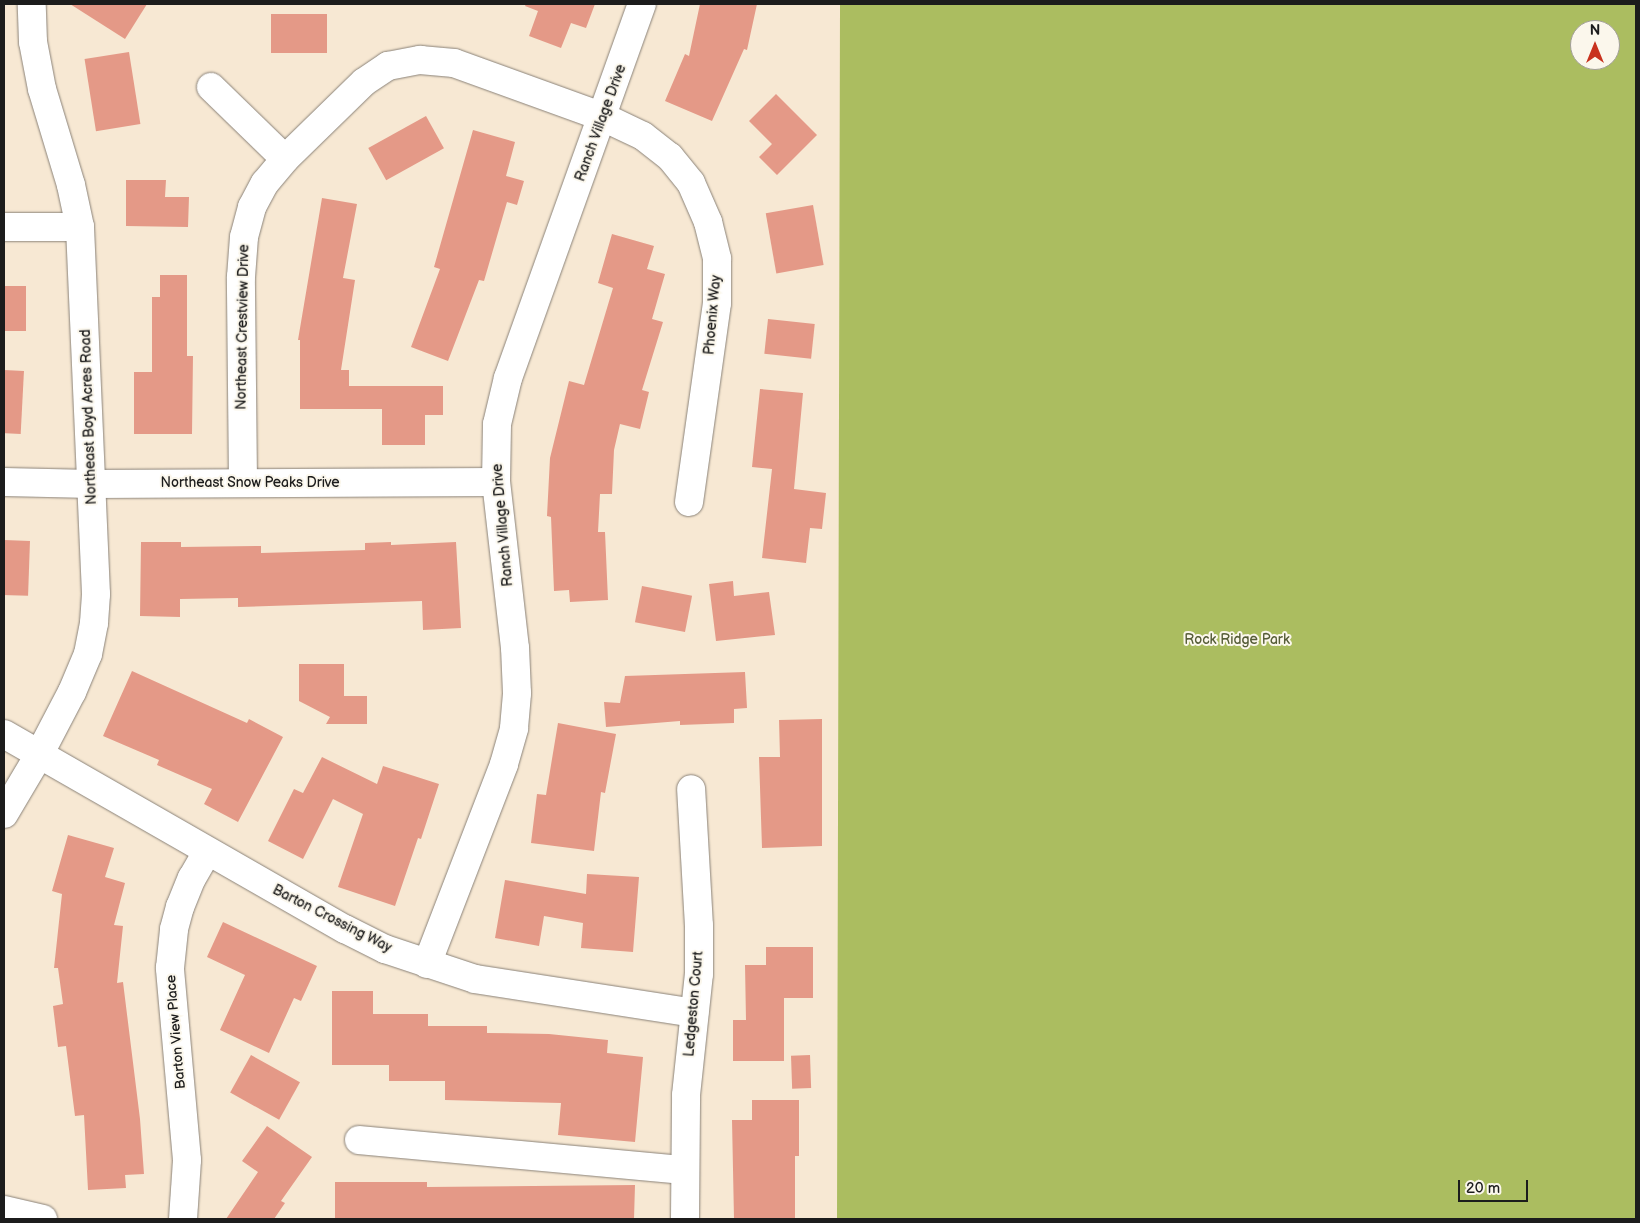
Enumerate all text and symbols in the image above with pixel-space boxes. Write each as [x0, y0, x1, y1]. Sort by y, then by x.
north arrow [1570, 20, 1620, 70]
text: N [1590, 22, 1600, 39]
street label: Ranch Village Drive [572, 62, 630, 184]
street label: Northeast Crestview Drive [233, 244, 253, 410]
street label: Phoenix Way [701, 274, 725, 356]
street label: Northeast Boyd Acres Road [78, 329, 100, 505]
street label: Ranch Village Drive [489, 463, 517, 587]
street label: Northeast Snow Peaks Drive [160, 475, 340, 491]
park label: Rock Ridge Park [1184, 632, 1290, 648]
street label: Barton Crossing Way [269, 882, 395, 956]
street label: Ledgeston Court [681, 951, 707, 1057]
street label: Barton View Place [163, 974, 189, 1090]
scale bar [1460, 1170, 1530, 1202]
text: 20 m [1466, 1179, 1500, 1198]

